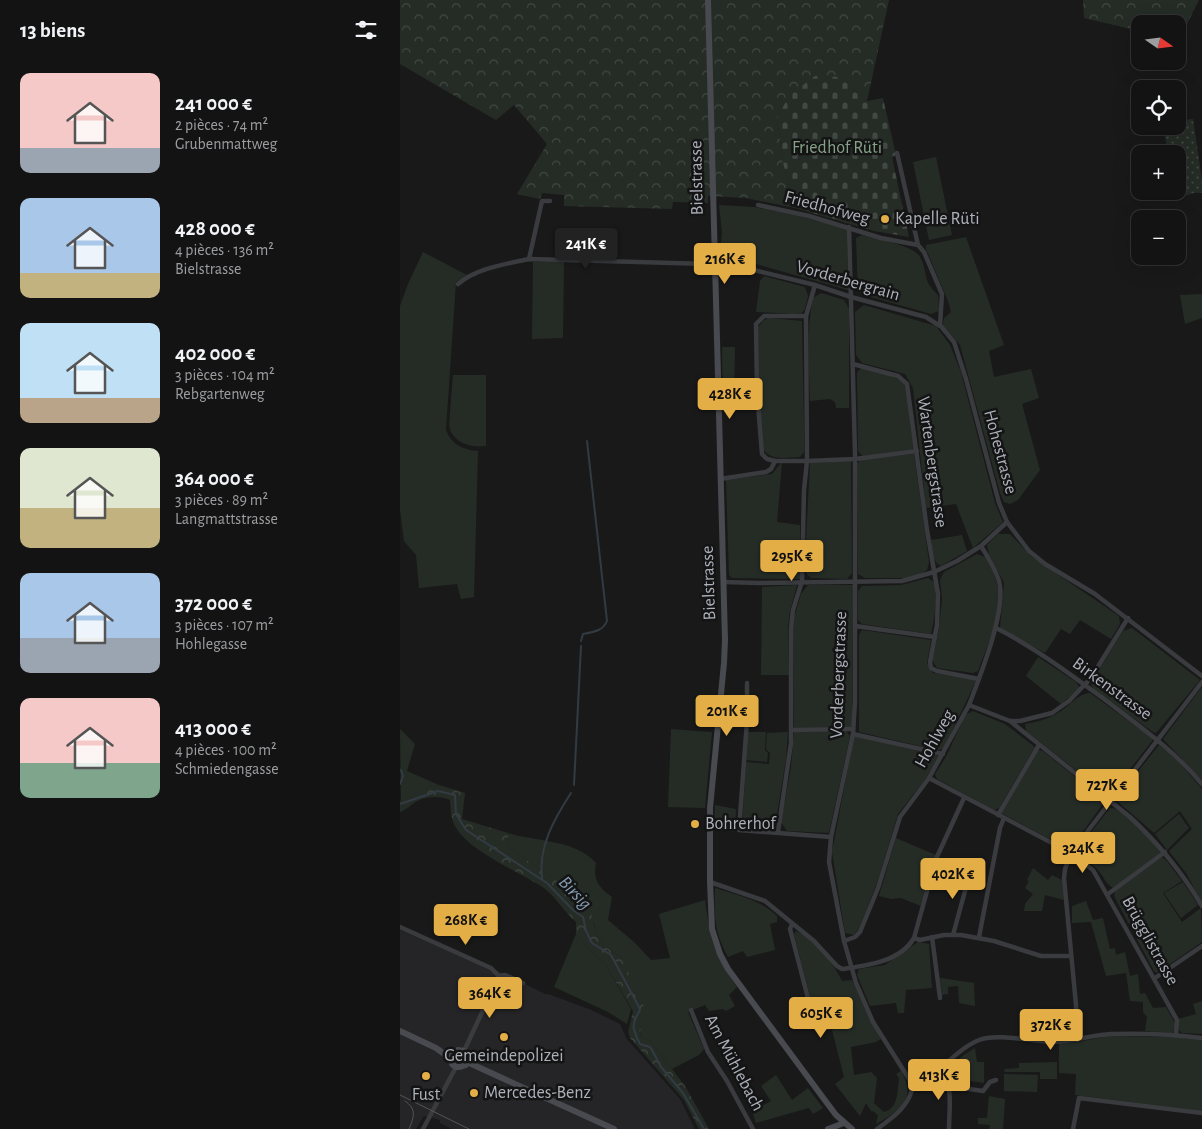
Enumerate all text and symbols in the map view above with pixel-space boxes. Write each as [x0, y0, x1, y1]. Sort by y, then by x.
north arrow [1131, 15, 1186, 70]
map controls [1131, 15, 1186, 265]
icon: filters [352, 16, 380, 44]
text: 13 biens [20, 20, 85, 41]
button: locate [1131, 80, 1186, 135]
icon: home [60, 93, 120, 153]
text: 241 000 € [175, 93, 252, 114]
text: 2 pièces · 74 m² [175, 117, 268, 133]
text: Grubenmattweg [175, 136, 277, 152]
park label: Friedhof Rüti [792, 139, 882, 157]
street label: Bielstrasse [687, 140, 707, 216]
button: + [1131, 145, 1186, 200]
street label: Friedhofweg [783, 188, 872, 228]
place label: Kapelle Rüti [895, 210, 980, 228]
button: − [1131, 210, 1186, 265]
marker: Kapelle Rüti [879, 213, 891, 225]
icon: home [60, 218, 120, 278]
text: 428 000 € [175, 218, 255, 239]
pin: 241K € [545, 228, 627, 270]
text: 241K € [566, 236, 606, 252]
text: 4 pièces · 136 m² [175, 242, 274, 258]
pin: 216K € [684, 242, 766, 285]
text: 216K € [705, 251, 745, 267]
street label: Vorderbergrain [794, 258, 902, 304]
text: Bielstrasse [175, 261, 241, 277]
icon: home [60, 343, 120, 403]
text: 402 000 € [175, 343, 255, 364]
text: 3 pièces · 104 m² [175, 367, 275, 383]
pin: 428K € [689, 378, 771, 420]
text: Rebgartenweg [175, 386, 265, 402]
text: 428K € [709, 386, 751, 402]
street label: Wartenbergstrasse [914, 395, 950, 529]
street label: Hohestrasse [980, 408, 1020, 496]
icon: home [60, 468, 120, 528]
text: 364 000 € [175, 468, 254, 489]
text: 3 pièces · 89 m² [175, 492, 268, 508]
text: Langmattstrasse [175, 511, 278, 527]
pin: 295K € [751, 540, 833, 582]
street label: Bielstrasse [699, 545, 719, 621]
text: 295K € [771, 548, 813, 564]
icon: home [60, 593, 120, 653]
text: 372 000 € [175, 593, 252, 614]
street label: Vorderbergstrasse [828, 611, 850, 739]
text: 3 pièces · 107 m² [175, 617, 274, 633]
text: Hohlegasse [175, 636, 247, 652]
street label: Birkenstrasse [1069, 654, 1155, 724]
pin: 201K € [686, 694, 768, 737]
text: 201K € [707, 703, 747, 719]
street label: Hohlweg [912, 707, 958, 771]
icon: home [60, 718, 120, 778]
text: 413 000 € [175, 718, 251, 739]
text: 4 pièces · 100 m² [175, 742, 277, 758]
text: Schmiedengasse [175, 761, 279, 777]
pin: 727K € [1066, 768, 1148, 811]
text: 727K € [1087, 777, 1127, 793]
place label: Bohrerhof [705, 815, 777, 833]
marker: Bohrerhof [689, 818, 701, 830]
pin: 324K € [1042, 832, 1124, 874]
text: 324K € [1062, 840, 1104, 856]
pin: 402K € [912, 858, 994, 900]
text: 402K € [931, 866, 975, 882]
water label: Birsig [555, 873, 595, 913]
street label: Brügglistrasse [1118, 893, 1182, 989]
pin: 268K € [425, 904, 507, 946]
text: 268K € [445, 912, 487, 928]
pin: 364K € [449, 976, 531, 1019]
text: 364K € [469, 985, 511, 1001]
pin: 605K € [780, 996, 862, 1039]
text: 605K € [800, 1005, 842, 1021]
pin: 372K € [1010, 1008, 1092, 1051]
street label: Am Mühlebach [701, 1012, 767, 1114]
text: 372K € [1031, 1017, 1071, 1033]
marker: Gemeindepolizei [498, 1031, 510, 1043]
place label: Gemeindepolizei [444, 1047, 564, 1065]
pin: 413K € [898, 1058, 980, 1101]
text: 413K € [919, 1067, 959, 1083]
marker: Fust [420, 1070, 432, 1082]
place label: Mercedes-Benz [484, 1084, 591, 1102]
place label: Fust [412, 1086, 441, 1104]
marker: Mercedes-Benz [468, 1087, 480, 1099]

